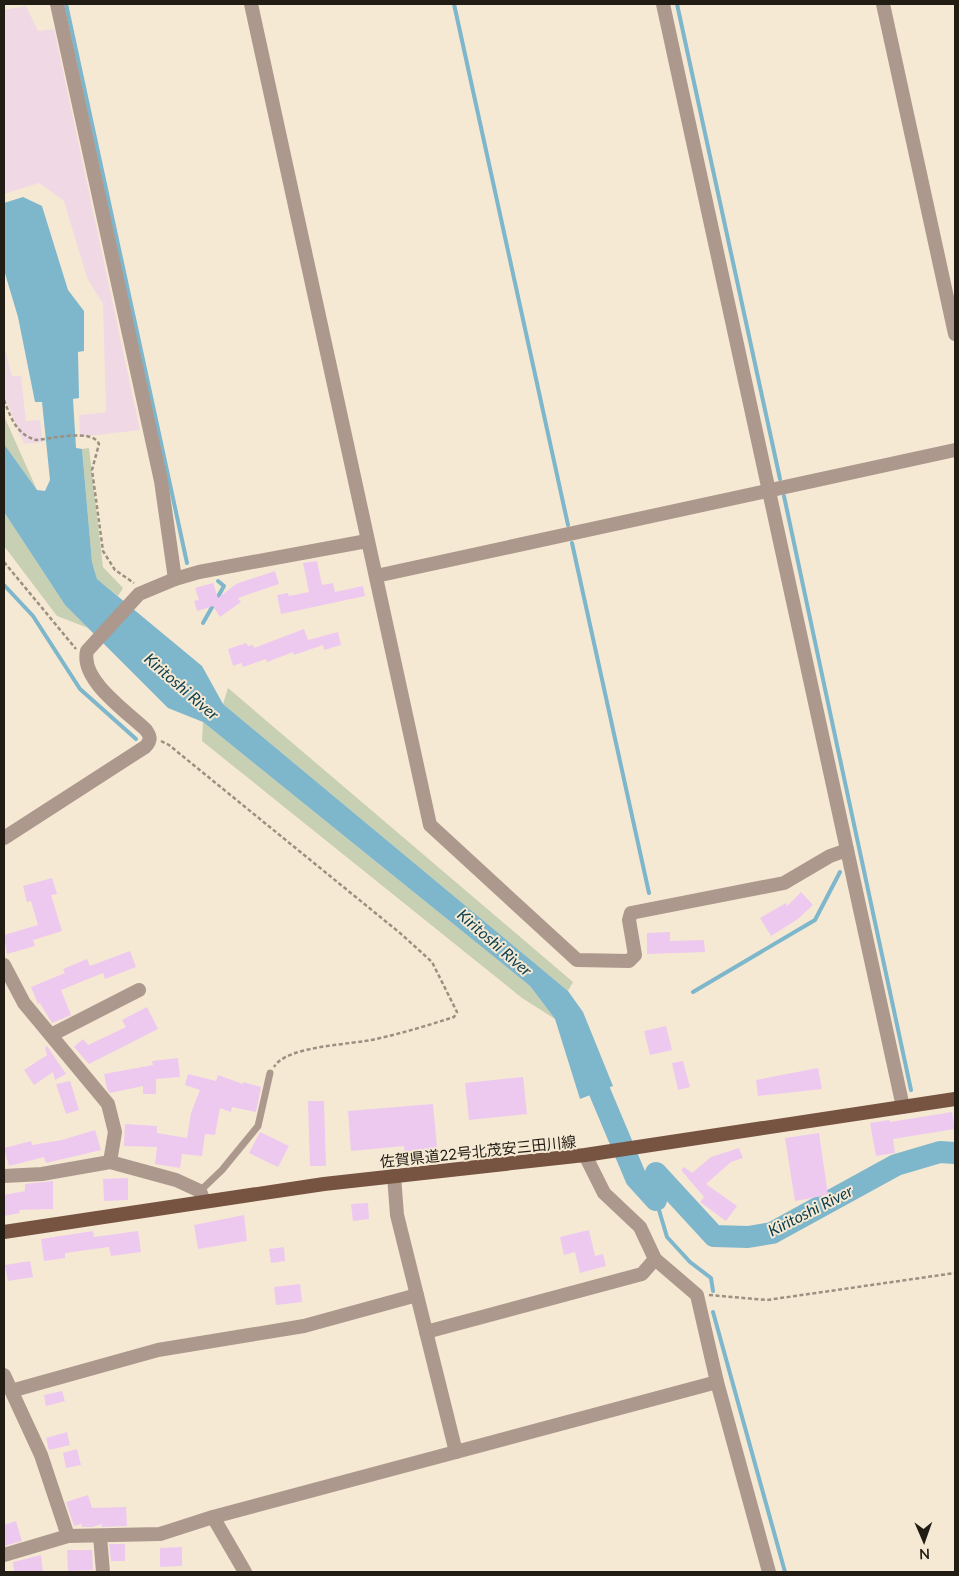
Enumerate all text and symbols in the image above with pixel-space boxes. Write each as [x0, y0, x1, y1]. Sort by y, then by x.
water label: Kiritoshi River [141, 649, 223, 724]
water label: Kiritoshi River [454, 905, 536, 980]
street label: 佐賀県道22号北茂安三田川線 [379, 1132, 577, 1170]
water label: Kiritoshi River [765, 1180, 856, 1239]
north arrow [899, 1516, 949, 1566]
text: N [919, 1546, 930, 1563]

